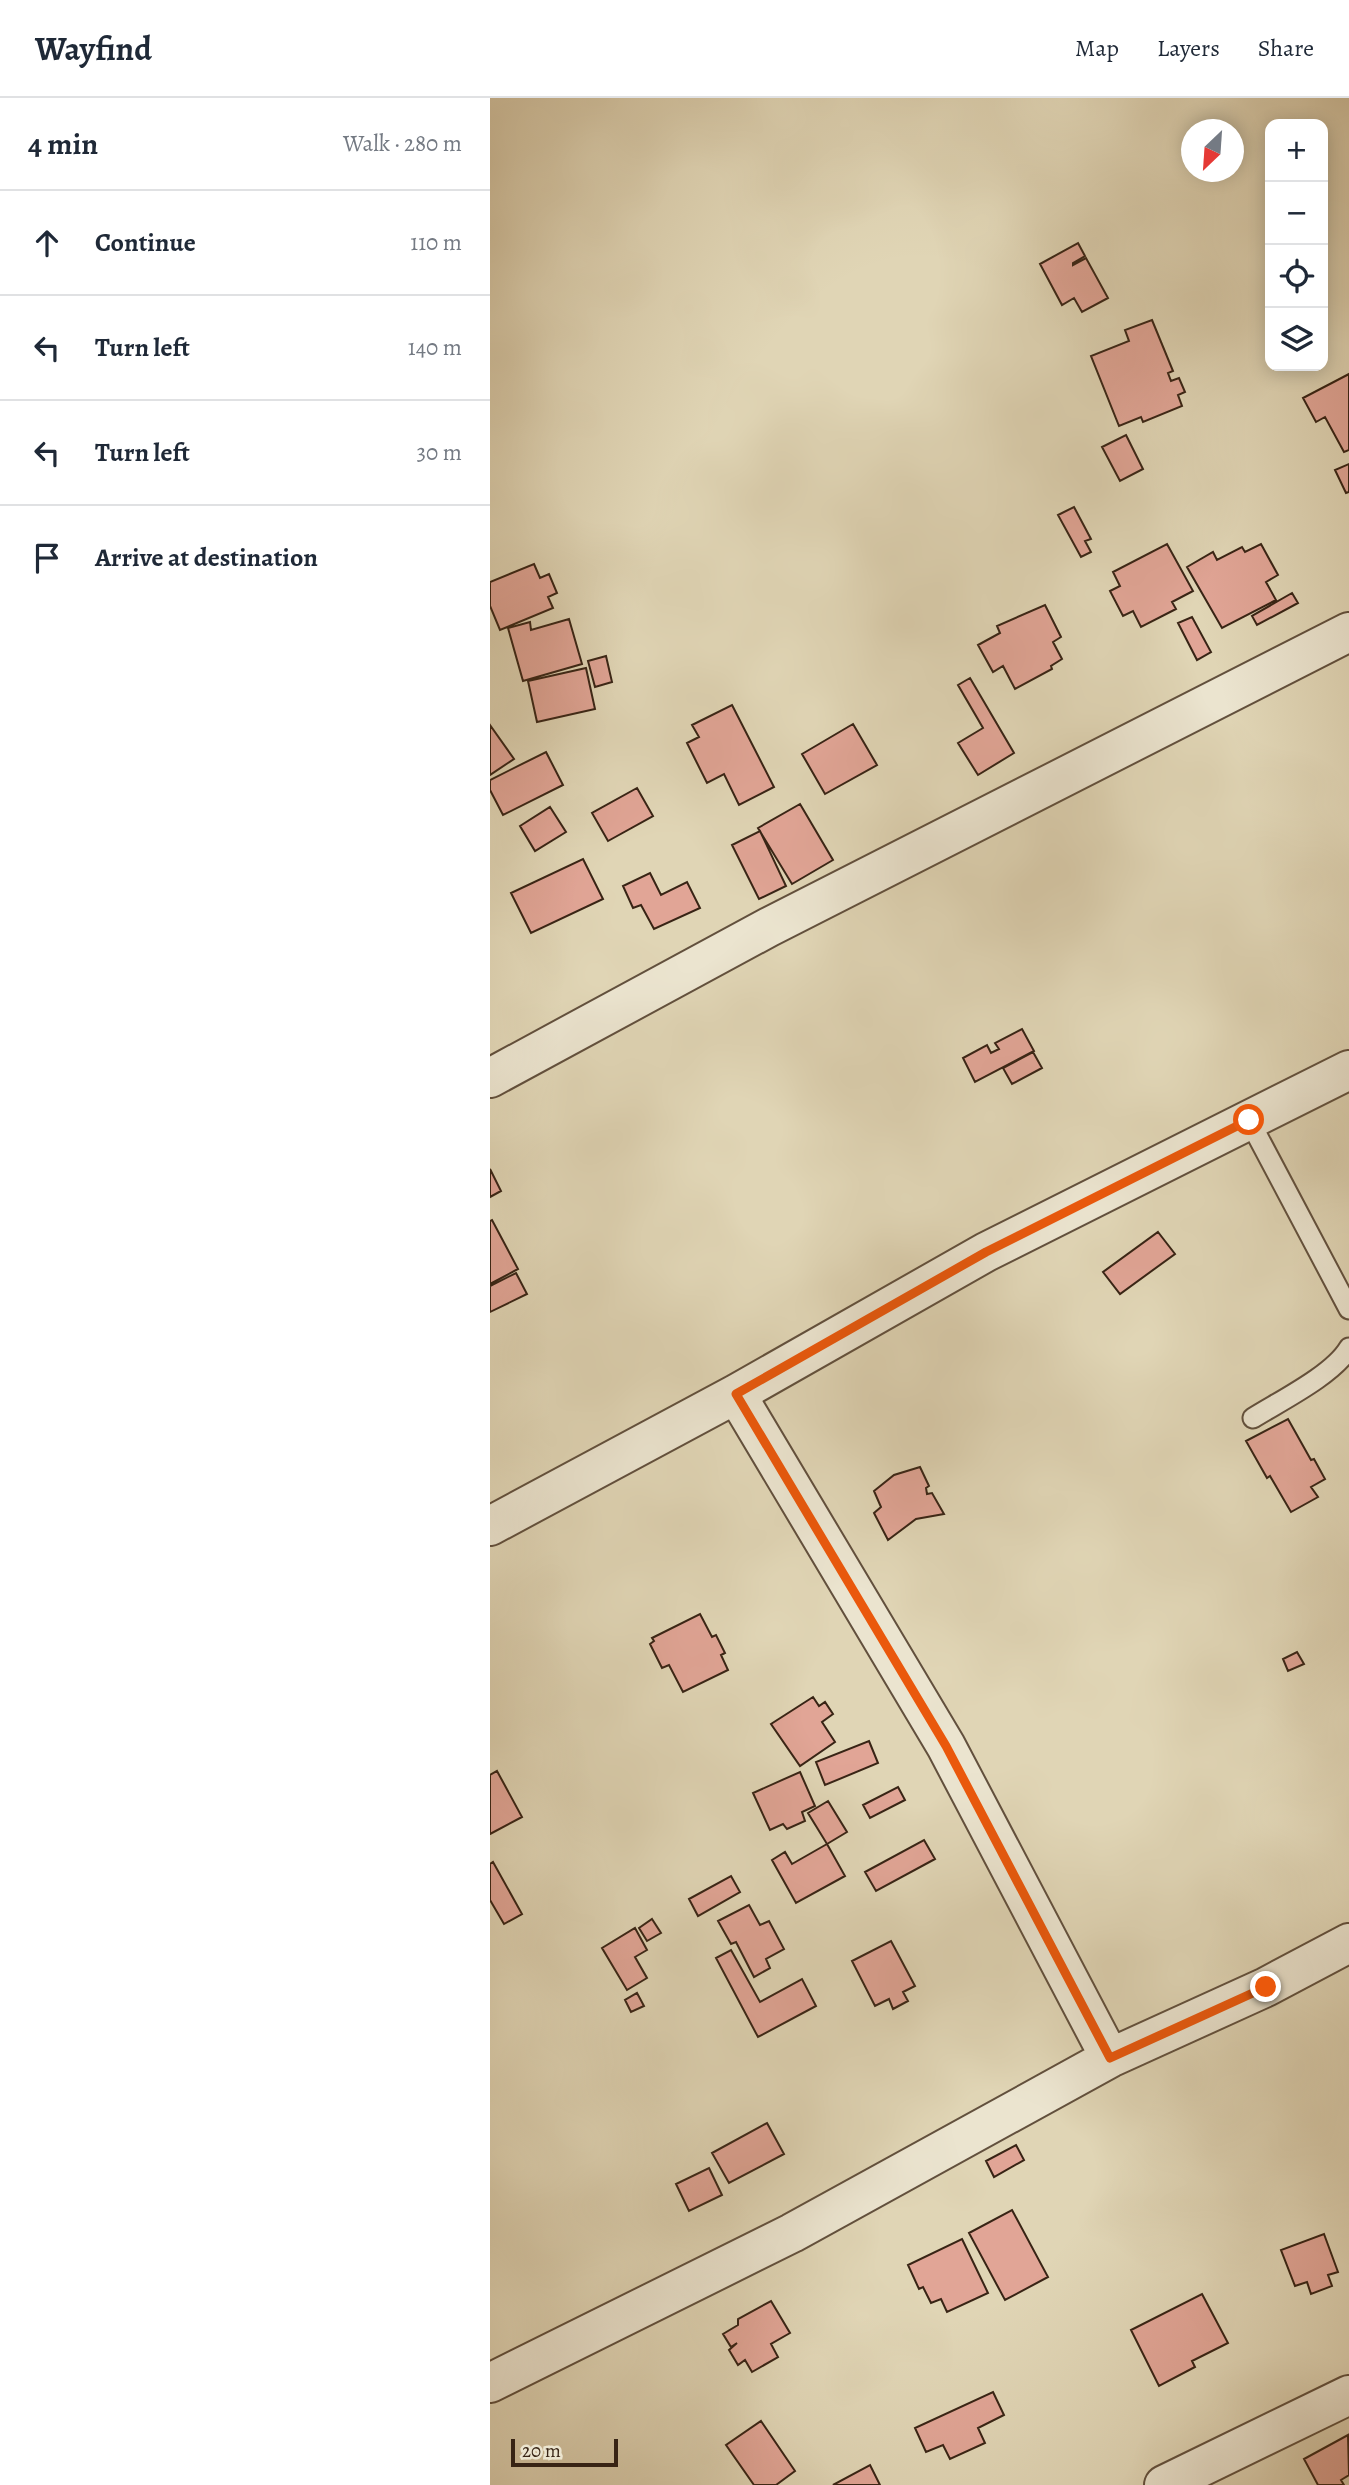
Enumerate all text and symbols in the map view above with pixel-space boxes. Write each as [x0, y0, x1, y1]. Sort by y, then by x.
text: Wayfind [35, 26, 152, 71]
text: Map [1075, 32, 1119, 64]
text: Layers [1157, 32, 1220, 64]
text: Share [1258, 32, 1314, 64]
north arrow [1181, 119, 1244, 182]
map controls [1265, 119, 1328, 371]
button: + [1265, 119, 1328, 182]
text: 4 min [28, 124, 98, 164]
text: Walk · 280 m [343, 128, 462, 159]
button: − [1265, 182, 1328, 245]
icon: ahead [28, 224, 66, 262]
text: Continue [95, 225, 196, 260]
text: 110 m [410, 227, 462, 258]
button: locate [1265, 245, 1328, 308]
button: layers [1265, 308, 1328, 371]
icon: left [28, 329, 66, 367]
text: Turn left [95, 330, 190, 365]
text: 140 m [408, 332, 462, 363]
icon: left [28, 434, 66, 472]
text: Turn left [95, 435, 190, 470]
text: 30 m [416, 437, 462, 468]
icon: arrive [28, 539, 66, 577]
text: Arrive at destination [95, 540, 318, 575]
route start [1233, 1104, 1264, 1135]
route end [1250, 1971, 1281, 2002]
scale bar [511, 2436, 618, 2468]
text: 20 m [522, 2438, 561, 2464]

